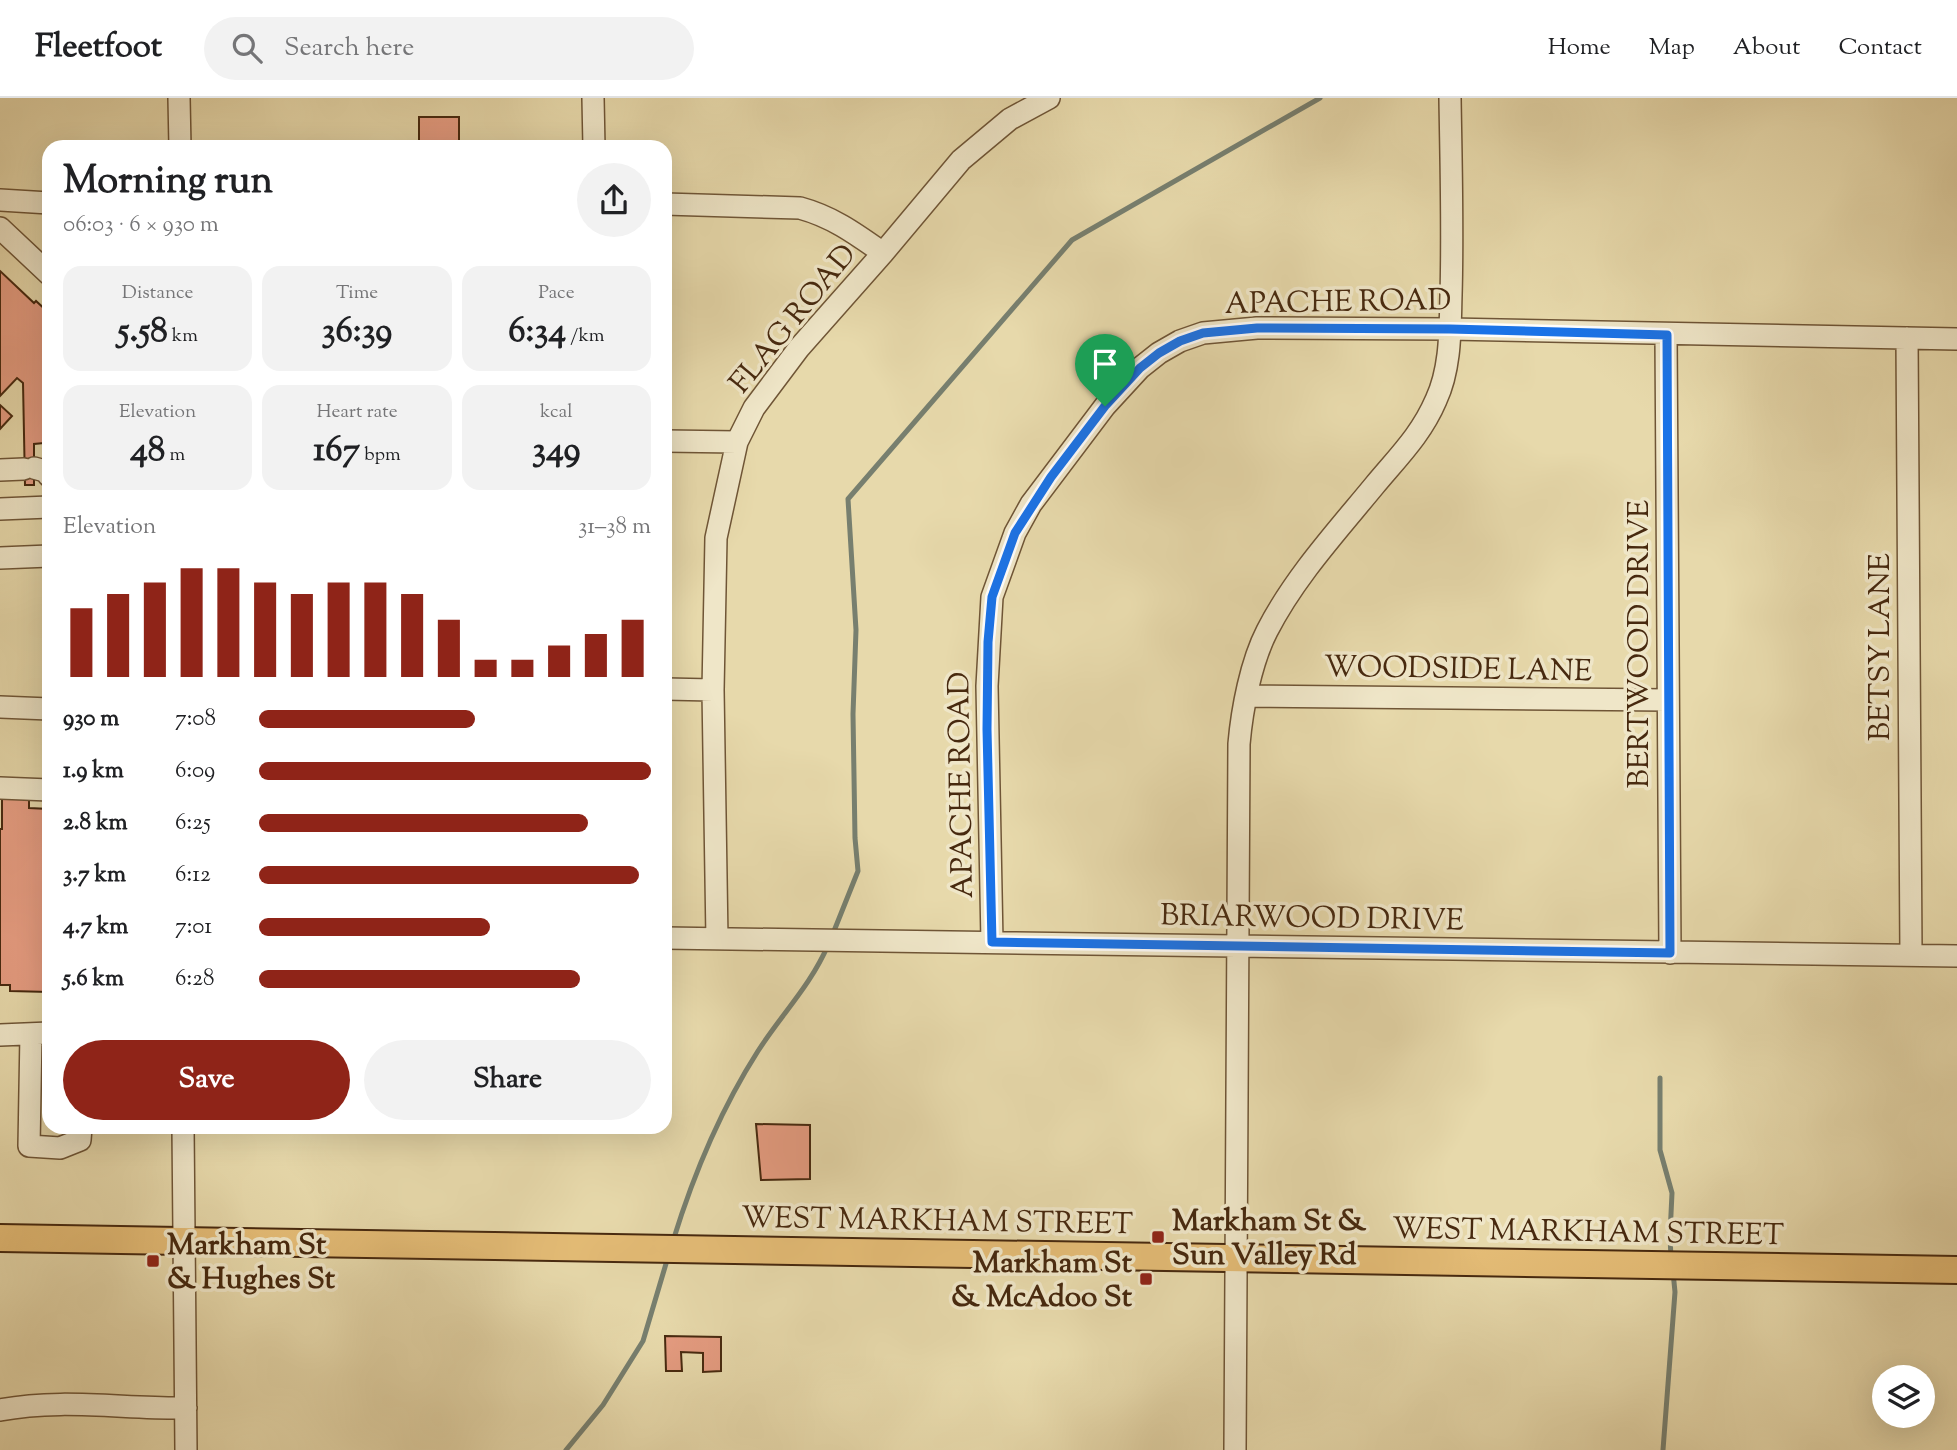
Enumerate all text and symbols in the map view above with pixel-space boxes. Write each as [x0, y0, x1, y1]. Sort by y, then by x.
search box [204, 17, 694, 80]
text: Fleetfoot [35, 24, 162, 72]
icon: search [228, 29, 266, 67]
text: Search here [284, 30, 414, 67]
text: Home [1548, 31, 1611, 65]
text: Map [1649, 31, 1695, 65]
text: About [1733, 31, 1800, 65]
text: Contact [1838, 31, 1922, 65]
text: Morning run [63, 156, 273, 210]
button: share [577, 163, 651, 237]
text: 06:03 · 6 × 930 m [63, 209, 219, 242]
street label: FLAG ROAD [720, 236, 868, 404]
text: Distance [122, 280, 193, 307]
text: Time [336, 280, 378, 307]
text: Pace [538, 280, 575, 307]
street label: APACHE ROAD [1224, 280, 1452, 327]
text: 5.58 [117, 307, 168, 358]
text: 36:39 [322, 307, 392, 358]
text: 6:34 [508, 307, 566, 358]
text: km [168, 323, 198, 350]
text: /km [566, 323, 604, 350]
pin [1075, 334, 1135, 406]
icon: arrive [1086, 345, 1124, 383]
text: Elevation [119, 399, 196, 426]
text: Heart rate [316, 399, 398, 426]
text: kcal [540, 399, 573, 426]
text: 48 [130, 426, 165, 477]
text: 167 [313, 426, 360, 477]
text: 349 [532, 426, 581, 477]
text: m [165, 442, 185, 469]
text: bpm [360, 442, 401, 469]
street label: BERTWOOD DRIVE [1619, 500, 1662, 788]
text: Elevation [63, 511, 156, 544]
text: 31–38 m [578, 511, 651, 544]
street label: BETSY LANE [1860, 553, 1903, 741]
street label: WOODSIDE LANE [1324, 647, 1592, 694]
street label: APACHE ROAD [939, 671, 986, 899]
text: 930 m [63, 703, 119, 736]
text: 7:08 [175, 703, 216, 736]
text: 1.9 km [63, 755, 124, 788]
text: 6:09 [175, 755, 215, 788]
text: 2.8 km [63, 807, 128, 840]
text: 6:25 [175, 807, 211, 840]
text: 3.7 km [63, 859, 126, 892]
text: 6:12 [175, 859, 211, 892]
street label: BRIARWOOD DRIVE [1160, 895, 1464, 944]
text: 4.7 km [63, 911, 128, 944]
text: 7:01 [175, 911, 212, 944]
text: 5.6 km [63, 963, 124, 996]
text: 6:28 [175, 963, 214, 996]
button: Save [63, 1040, 350, 1120]
button: Share [364, 1040, 651, 1120]
street label: WEST MARKHAM STREET [741, 1198, 1133, 1247]
place label: Markham St & Sun Valley Rd [1172, 1201, 1367, 1278]
street label: WEST MARKHAM STREET [1392, 1209, 1784, 1258]
place label: Markham St & Hughes St [167, 1225, 336, 1302]
marker: Markham St & Sun Valley Rd [1150, 1229, 1166, 1245]
place label: Markham St & McAdoo St [951, 1243, 1133, 1320]
marker: Markham St & Hughes St [145, 1253, 161, 1269]
marker: Markham St & McAdoo St [1138, 1271, 1154, 1287]
map controls [1872, 1365, 1935, 1428]
button: layers [1872, 1365, 1935, 1428]

